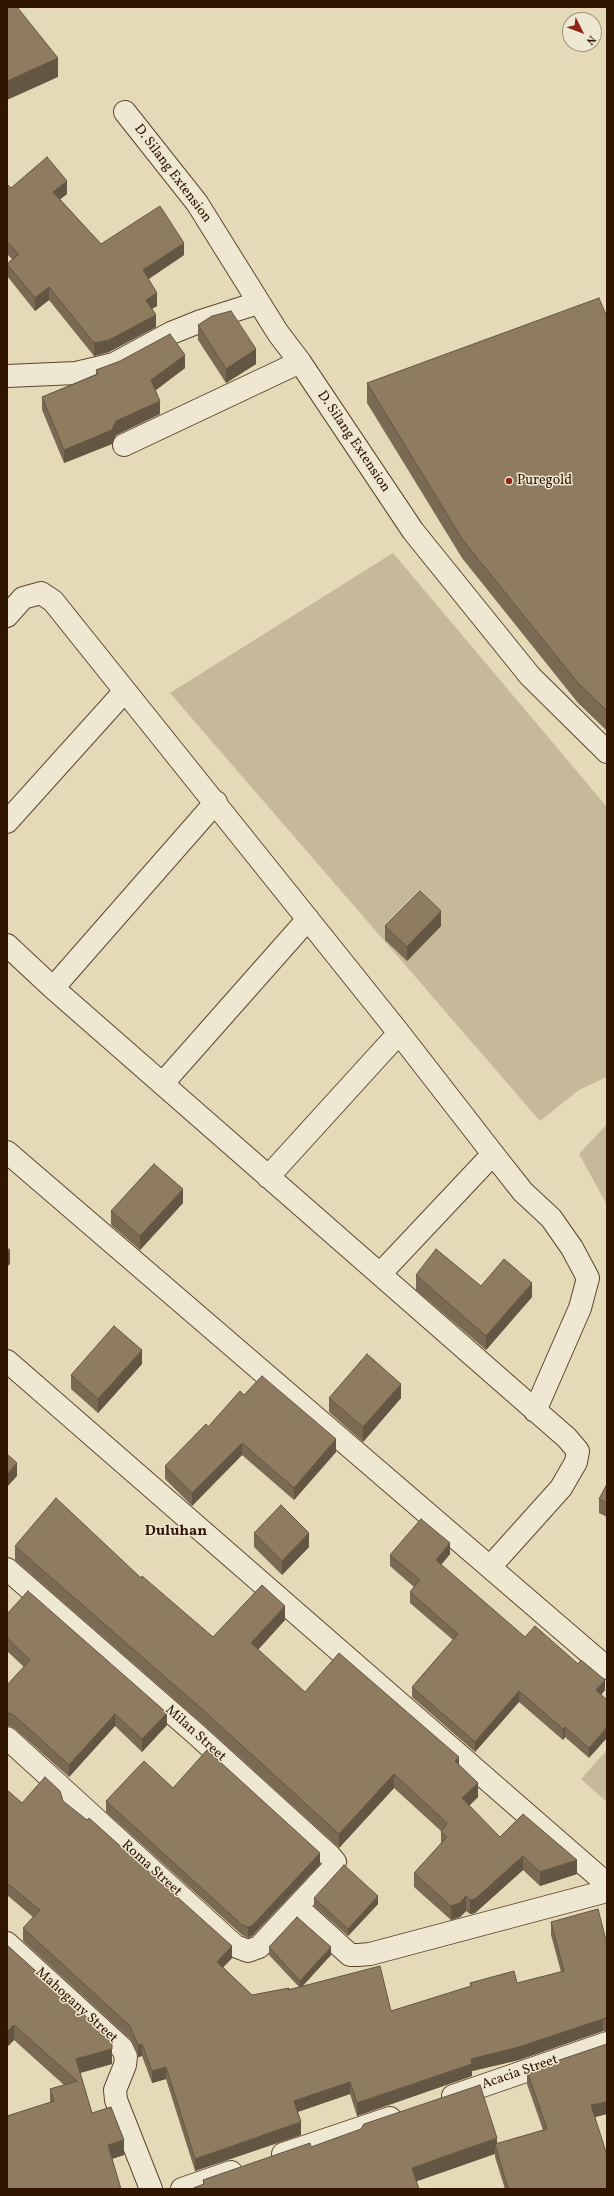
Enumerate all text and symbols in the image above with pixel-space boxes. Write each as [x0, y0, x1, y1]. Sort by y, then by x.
north arrow [562, 12, 602, 52]
text: N [582, 32, 599, 48]
street label: D. Silang Extension [130, 121, 214, 227]
street label: D. Silang Extension [313, 388, 393, 496]
place label: Puregold [517, 473, 572, 489]
marker: Puregold [504, 476, 514, 486]
district label: Duluhan [145, 1523, 207, 1541]
street label: Milan Street [161, 1702, 229, 1766]
street label: Roma Street [117, 1837, 185, 1901]
street label: Mahogany Street [31, 1965, 121, 2047]
street label: Acacia Street [480, 2052, 560, 2094]

